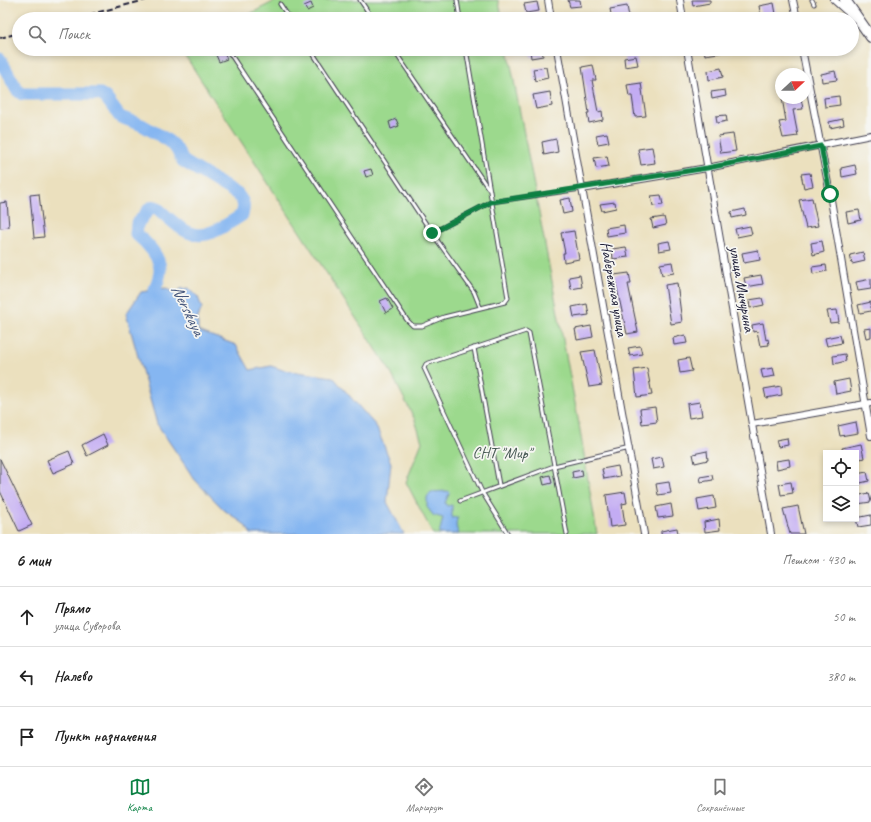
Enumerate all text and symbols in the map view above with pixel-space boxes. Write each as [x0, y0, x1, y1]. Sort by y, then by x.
search box [12, 12, 859, 56]
icon: search [26, 23, 48, 45]
text: Поиск [58, 25, 90, 44]
north arrow [775, 68, 811, 104]
route start [821, 185, 839, 203]
route end [423, 224, 441, 242]
street label: Набережная улица [596, 240, 632, 340]
street label: улица Мичурина [724, 243, 760, 335]
water label: Nerskaya [167, 281, 210, 341]
park label: СНТ "Мир" [473, 443, 535, 463]
map controls [823, 450, 859, 522]
button: locate [823, 450, 859, 486]
button: layers [823, 486, 859, 522]
text: 6 мин [16, 550, 51, 571]
text: Пешком · 430 m [782, 552, 855, 568]
text: Прямо [54, 599, 90, 618]
icon: ahead [16, 606, 38, 628]
text: 50 m [833, 609, 855, 625]
text: улица Суворова [54, 618, 120, 634]
icon: left [16, 666, 38, 688]
text: Налево [54, 667, 92, 686]
text: 380 m [827, 669, 855, 685]
icon: arrive [16, 726, 38, 748]
text: Пункт назначения [54, 727, 156, 746]
tab: Карта [127, 776, 152, 814]
tab: Маршрут [406, 776, 442, 814]
tab: Сохранённые [696, 776, 744, 814]

